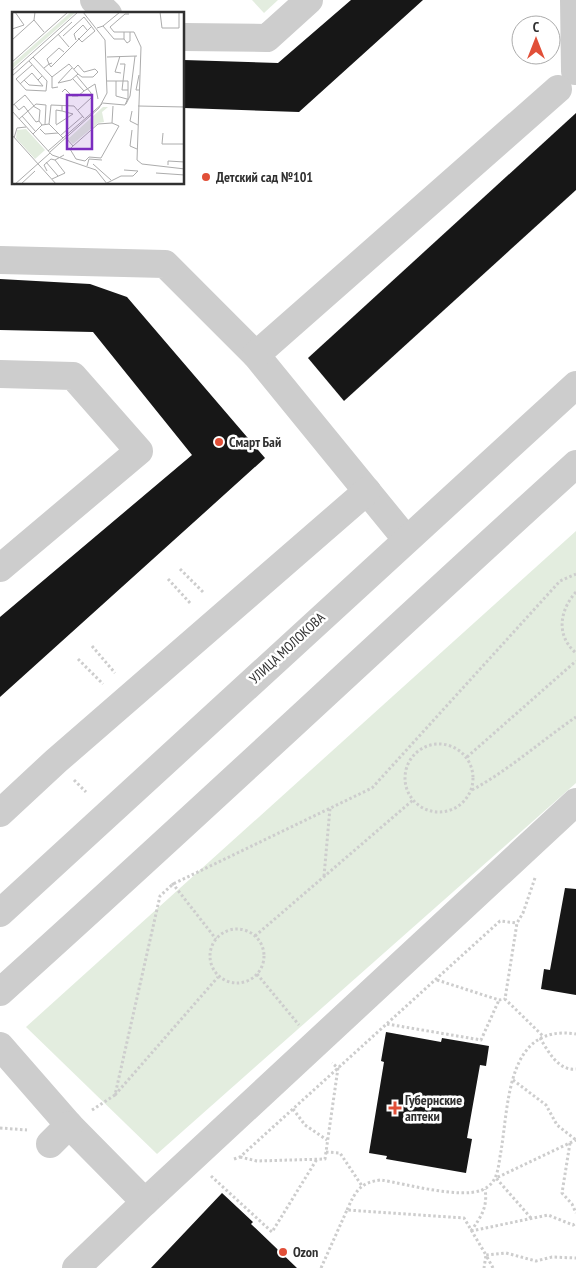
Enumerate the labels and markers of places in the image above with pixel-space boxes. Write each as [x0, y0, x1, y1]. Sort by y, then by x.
place label: Детский сад №101 [216, 168, 313, 186]
marker: Детский сад №101 [200, 171, 212, 183]
place label: Смарт Бай [229, 433, 281, 451]
marker: Смарт Бай [213, 436, 225, 448]
place label: Губернские аптеки [405, 1091, 462, 1125]
marker: Губернские аптеки [389, 1102, 401, 1114]
place label: Ozon [293, 1243, 318, 1261]
marker: Ozon [277, 1246, 289, 1258]

